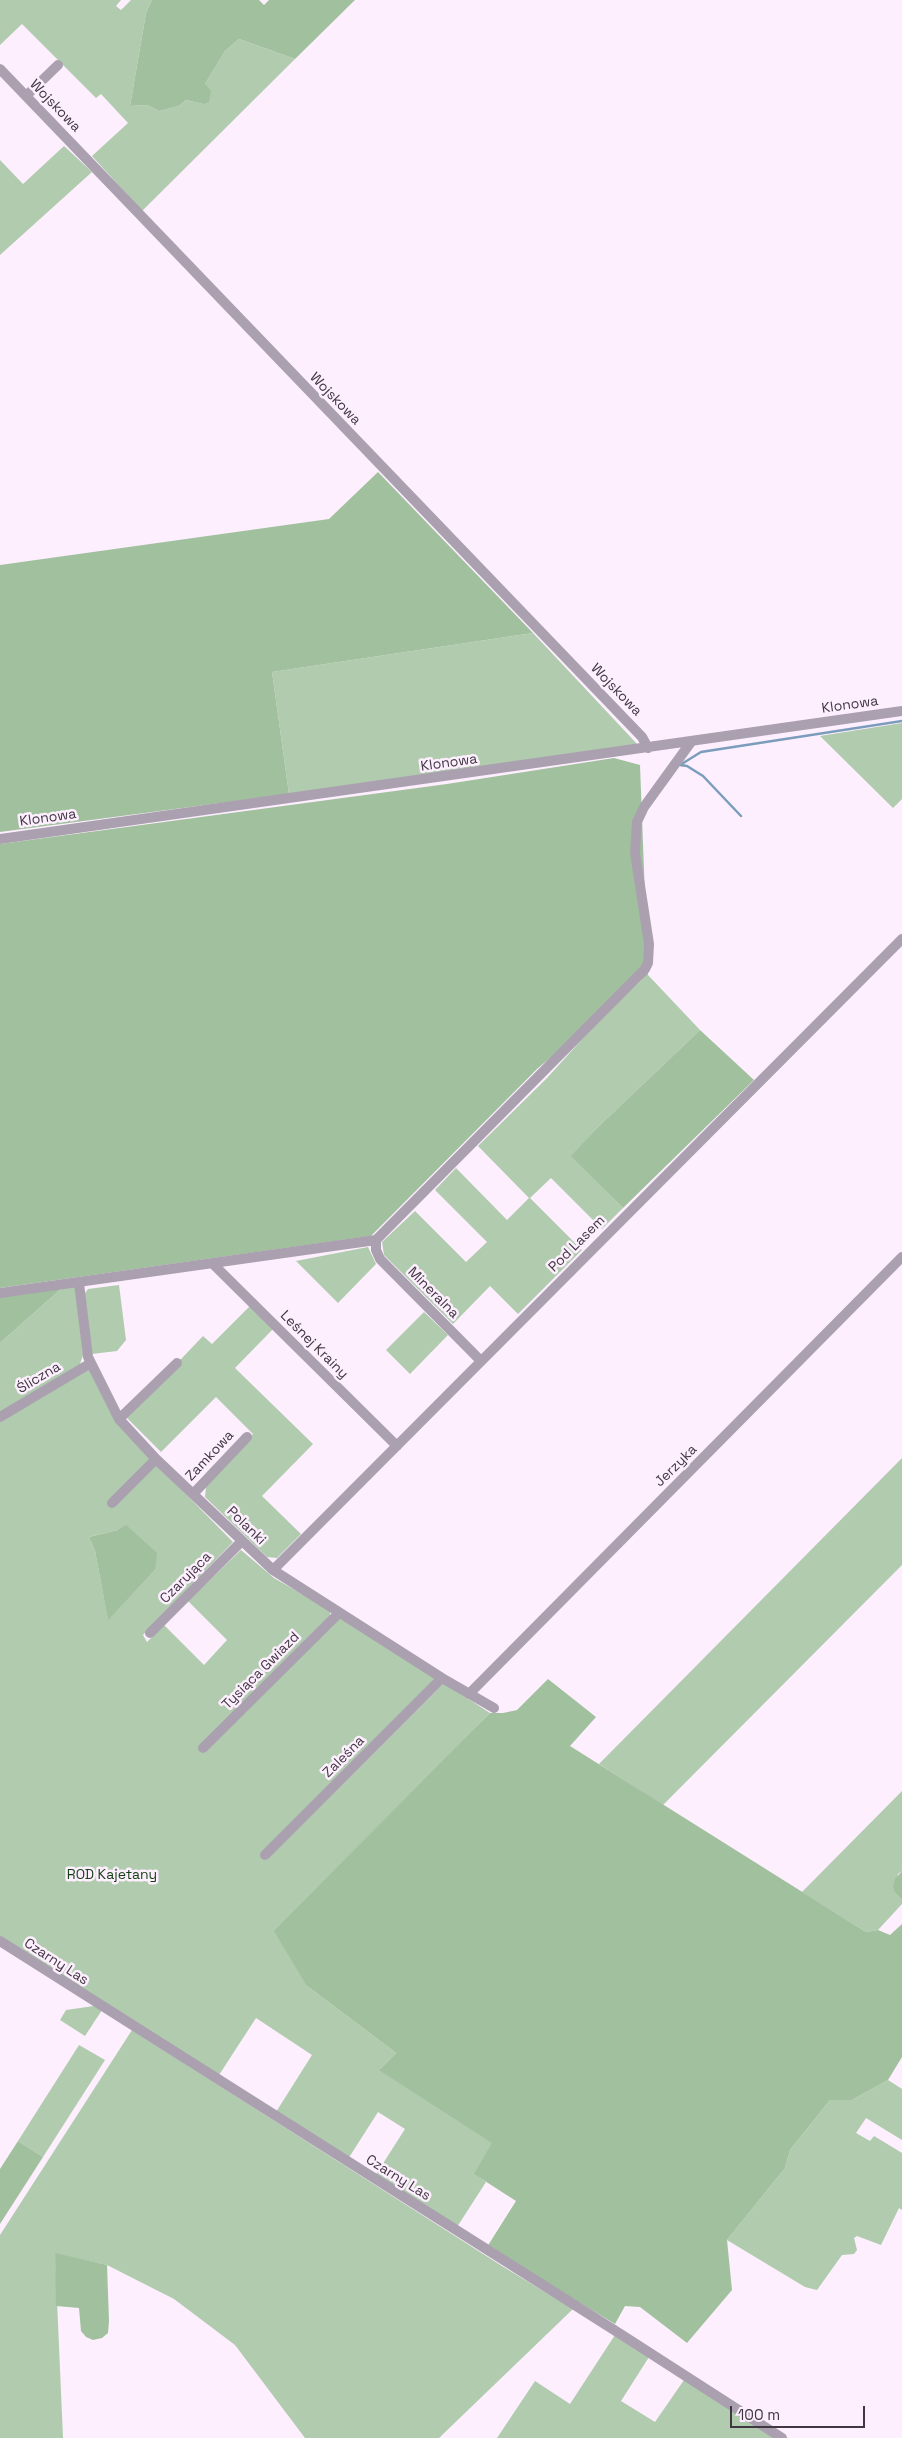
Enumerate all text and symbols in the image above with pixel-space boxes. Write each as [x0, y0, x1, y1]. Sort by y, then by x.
street label: Wojskowa [26, 76, 84, 136]
street label: Wojskowa [306, 369, 364, 429]
street label: Wojskowa [587, 660, 645, 720]
street label: Klonowa [821, 693, 879, 717]
street label: Klonowa [420, 751, 478, 775]
street label: Klonowa [19, 806, 77, 830]
street label: Pod Lasem [545, 1212, 609, 1276]
street label: Mineralna [404, 1264, 462, 1322]
street label: Leśnej Krainy [276, 1307, 352, 1383]
street label: Śliczna [14, 1359, 64, 1397]
street label: Zamkowa [182, 1427, 238, 1485]
street label: Jerzyka [651, 1441, 701, 1491]
street label: Polanki [223, 1503, 269, 1549]
street label: Czarująca [157, 1549, 215, 1607]
street label: Tysiąca Gwiazd [219, 1629, 303, 1713]
street label: Zaleśna [320, 1733, 368, 1781]
park label: ROD Kajetany [67, 1867, 157, 1883]
street label: Czarny Las [21, 1935, 91, 1989]
street label: Czarny Las [363, 2151, 433, 2205]
scale bar [732, 2396, 867, 2428]
text: 100 m [738, 2405, 780, 2424]

